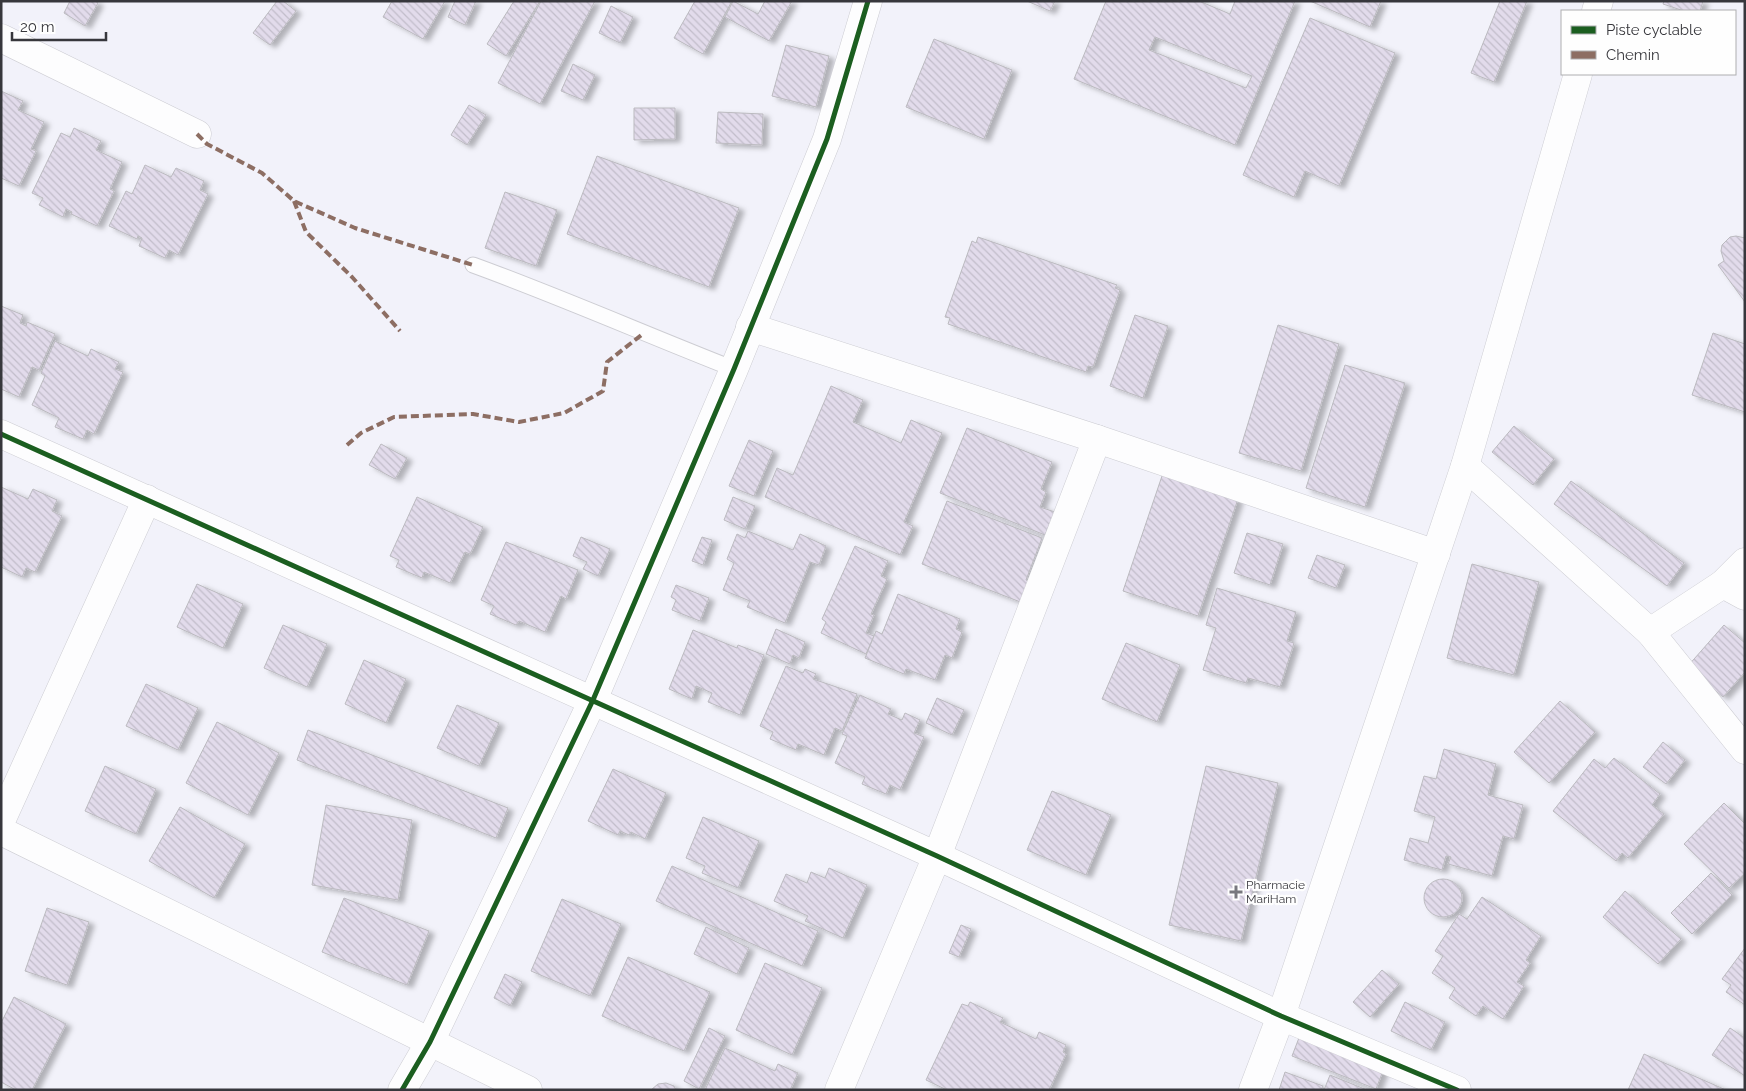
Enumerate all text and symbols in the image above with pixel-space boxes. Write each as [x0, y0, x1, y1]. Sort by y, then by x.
scale bar [12, 10, 106, 42]
legend [1561, 10, 1736, 75]
text: 20 m [20, 18, 55, 36]
text: Piste cyclable [1606, 21, 1702, 39]
text: Chemin [1606, 46, 1660, 64]
place label: Pharmacie MariHam [1246, 878, 1305, 906]
marker: Pharmacie MariHam [1230, 886, 1242, 898]

